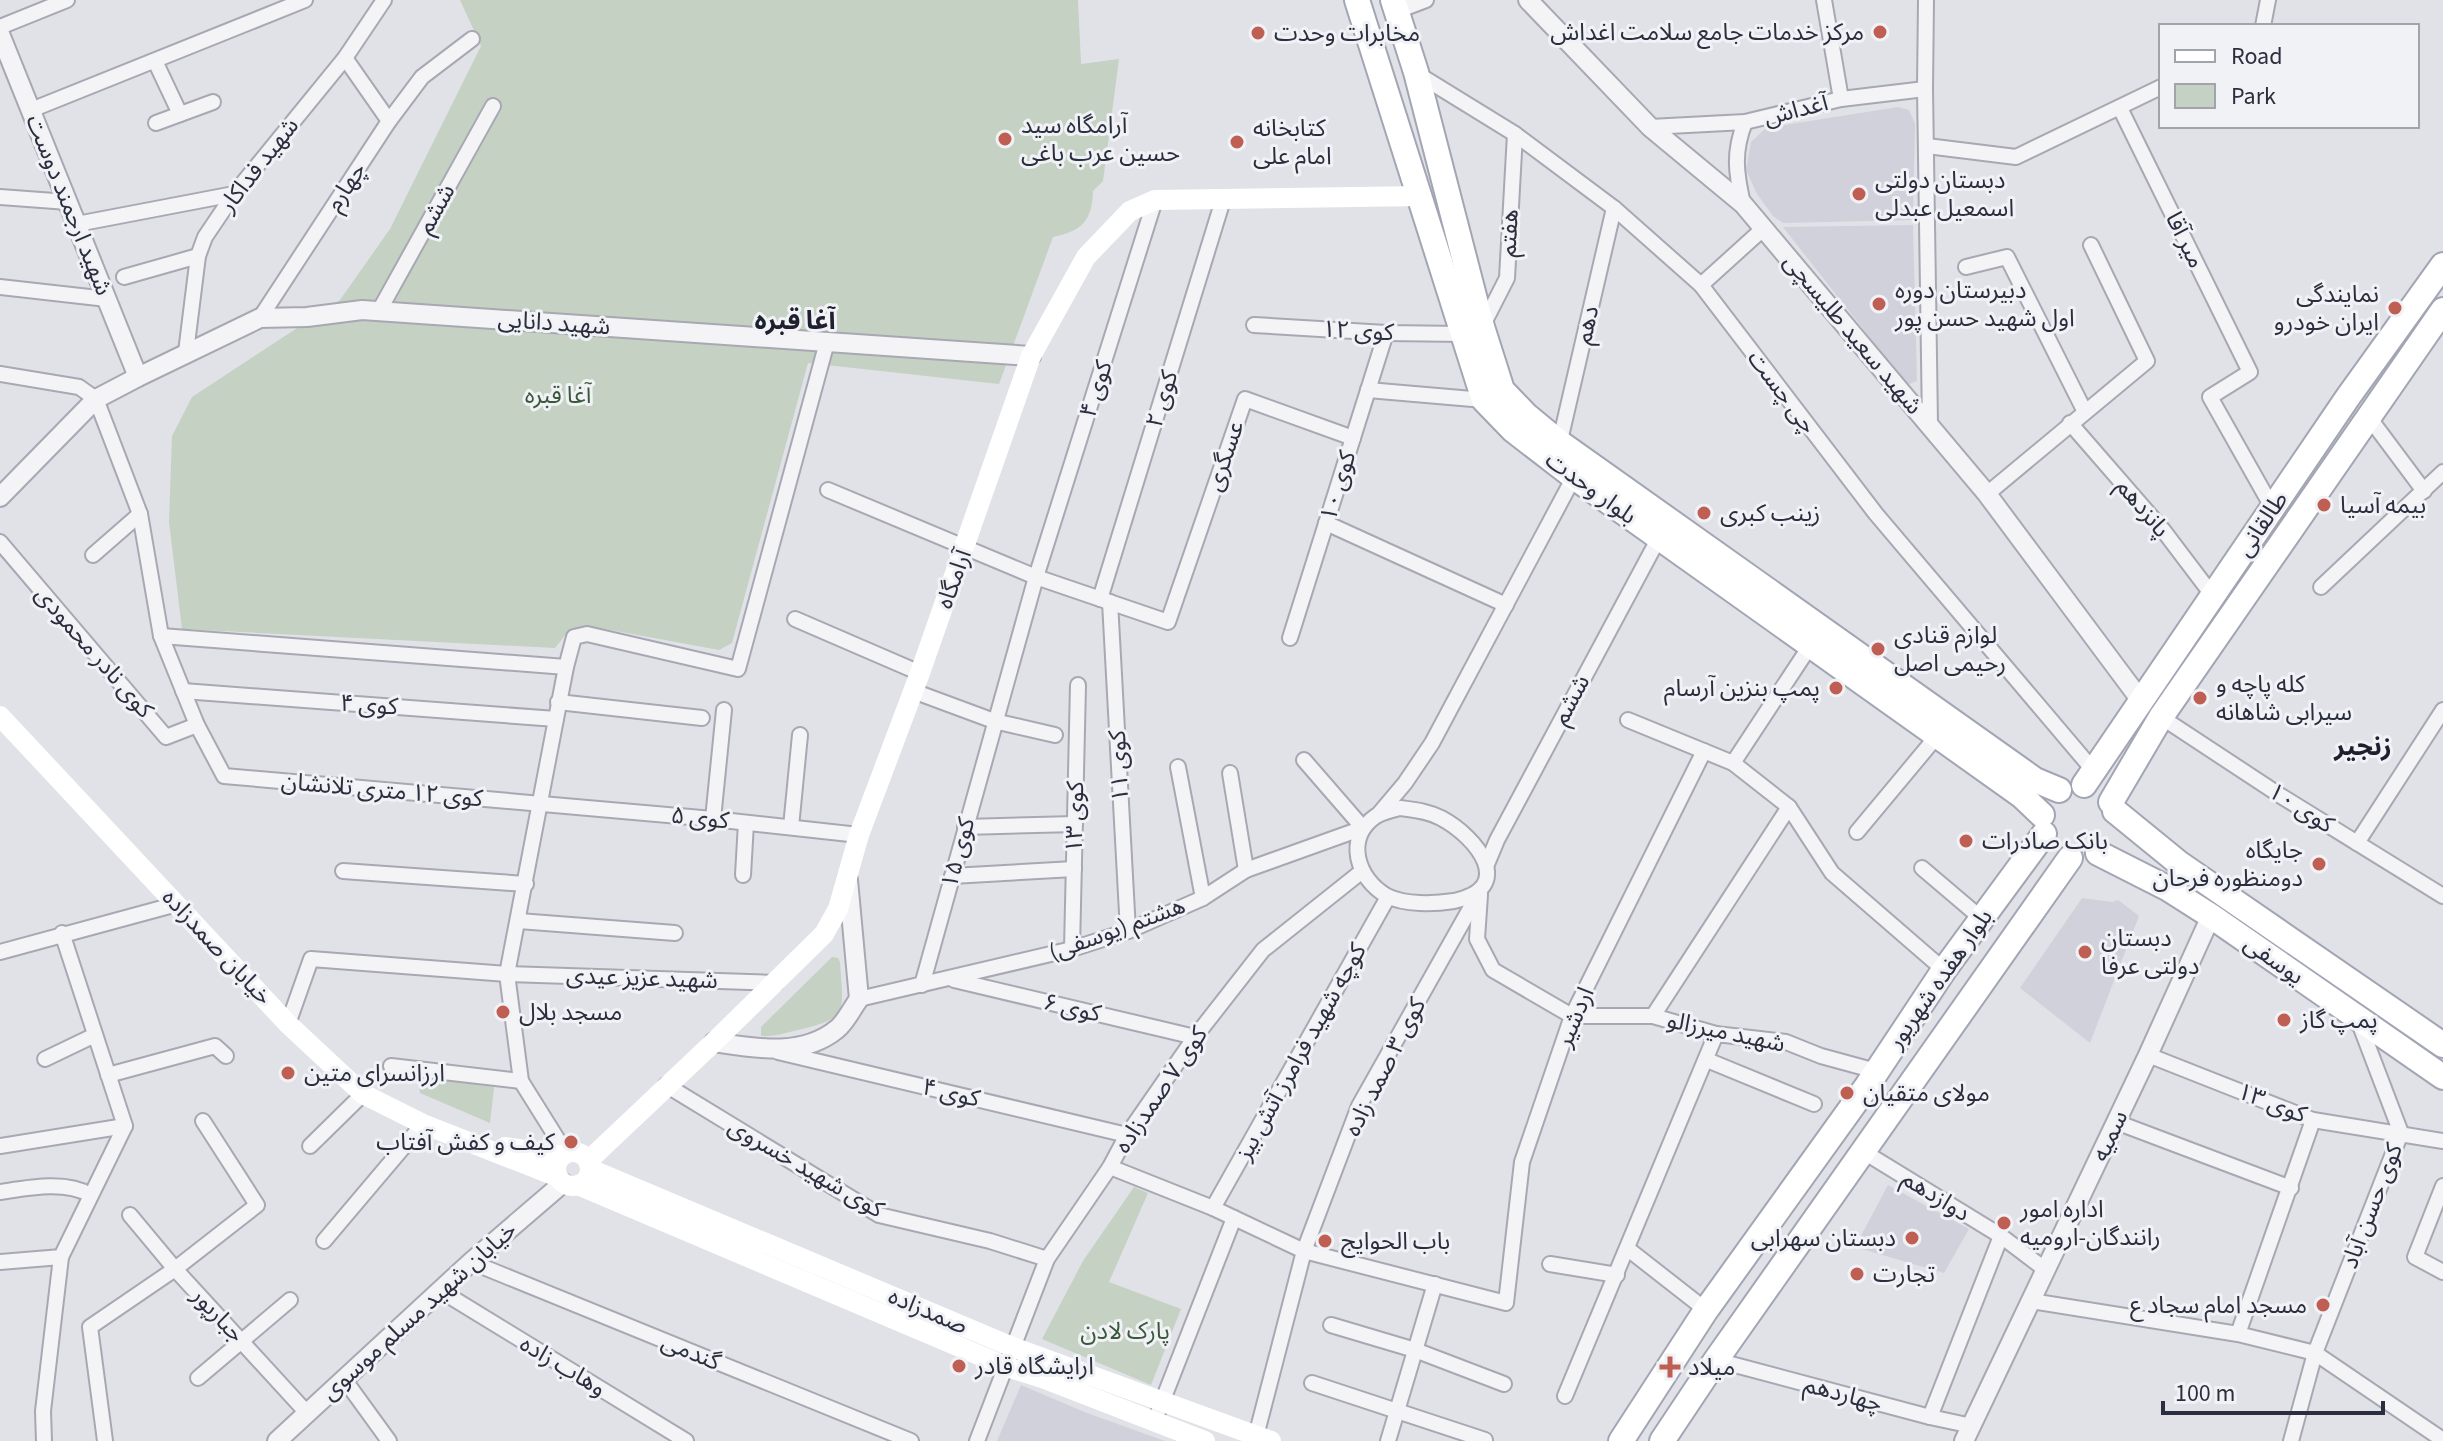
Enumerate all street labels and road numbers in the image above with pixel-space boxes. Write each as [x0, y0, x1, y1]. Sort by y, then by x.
street label: آغداش [1760, 85, 1833, 135]
street label: شهید ارجمند دوست [17, 109, 121, 301]
street label: شهید فداکار [210, 110, 307, 221]
street label: چهارم [317, 155, 375, 219]
street label: ششم [408, 177, 464, 241]
street label: میر آقا [2156, 206, 2214, 274]
street label: هفتم [1490, 208, 1528, 258]
street label: شهید سعید طلیسچی [1775, 246, 1931, 422]
street label: شهید دانایی [496, 302, 612, 344]
street label: دهم [1566, 302, 1608, 348]
street label: کوی ۱۲ [1321, 312, 1396, 350]
street label: چی چست [1739, 343, 1825, 441]
street label: کوی ۴ [1070, 355, 1122, 422]
street label: کوی ۲ [1137, 365, 1188, 432]
street label: عسگری [1197, 416, 1253, 496]
street label: بلوار وحدت [1538, 443, 1644, 533]
street label: کوی ۱۰ [1311, 446, 1366, 525]
street label: پانزدهم [2108, 471, 2178, 545]
street label: طالقانی [2227, 484, 2297, 564]
street label: آرامگاه [927, 543, 981, 614]
street label: کوی نادر محمودی [26, 578, 162, 727]
street label: ششم [1543, 669, 1599, 731]
street label: کوی ۴ [339, 686, 400, 725]
street label: کوی ۱۱ [1100, 728, 1138, 803]
street label: کوی ۱۲ متری تلانشان [280, 764, 485, 816]
street label: کوی ۱۰ [2261, 774, 2342, 842]
street label: کوی ۱۳ [1057, 780, 1093, 853]
street label: کوی ۵ [669, 798, 732, 839]
street label: کوی ۱۵ [932, 813, 984, 892]
street label: خیابان صمدزاده [154, 881, 280, 1013]
street label: هشتم (یوسفی) [1044, 888, 1190, 970]
street label: بلوار هفده شهریور [1878, 902, 2001, 1057]
street label: یوسفی [2237, 926, 2311, 994]
street label: کوچه شهید فرامرز آتش بیز [1226, 936, 1376, 1168]
street label: شهید عزیز عیدی [565, 958, 719, 998]
street label: اردشیر [1546, 981, 1603, 1054]
street label: کوی ۶ [1040, 984, 1105, 1032]
street label: کوی ۳ صمد زاده [1335, 991, 1435, 1142]
street label: شهید میرزالو [1664, 1002, 1788, 1062]
street label: کوی ۷ صمدزاده [1106, 1019, 1217, 1160]
street label: کوی ۴ [919, 1069, 984, 1117]
street label: کوی ۱۳ [2232, 1074, 2313, 1133]
street label: سمیه [2083, 1104, 2137, 1168]
street label: کوی شهید خسروی [722, 1109, 891, 1227]
street label: کوی حسن آباد [2332, 1137, 2412, 1274]
street label: دوازدهم [1895, 1161, 1977, 1231]
street label: خیابان شهید مسلم موسوی [313, 1213, 525, 1409]
street label: جبارپور [182, 1279, 253, 1351]
street label: صمدزاده [883, 1279, 973, 1343]
street label: گندمی [656, 1324, 727, 1380]
street label: وهاب زاده [513, 1326, 613, 1406]
street label: چهاردهم [1800, 1367, 1886, 1421]

